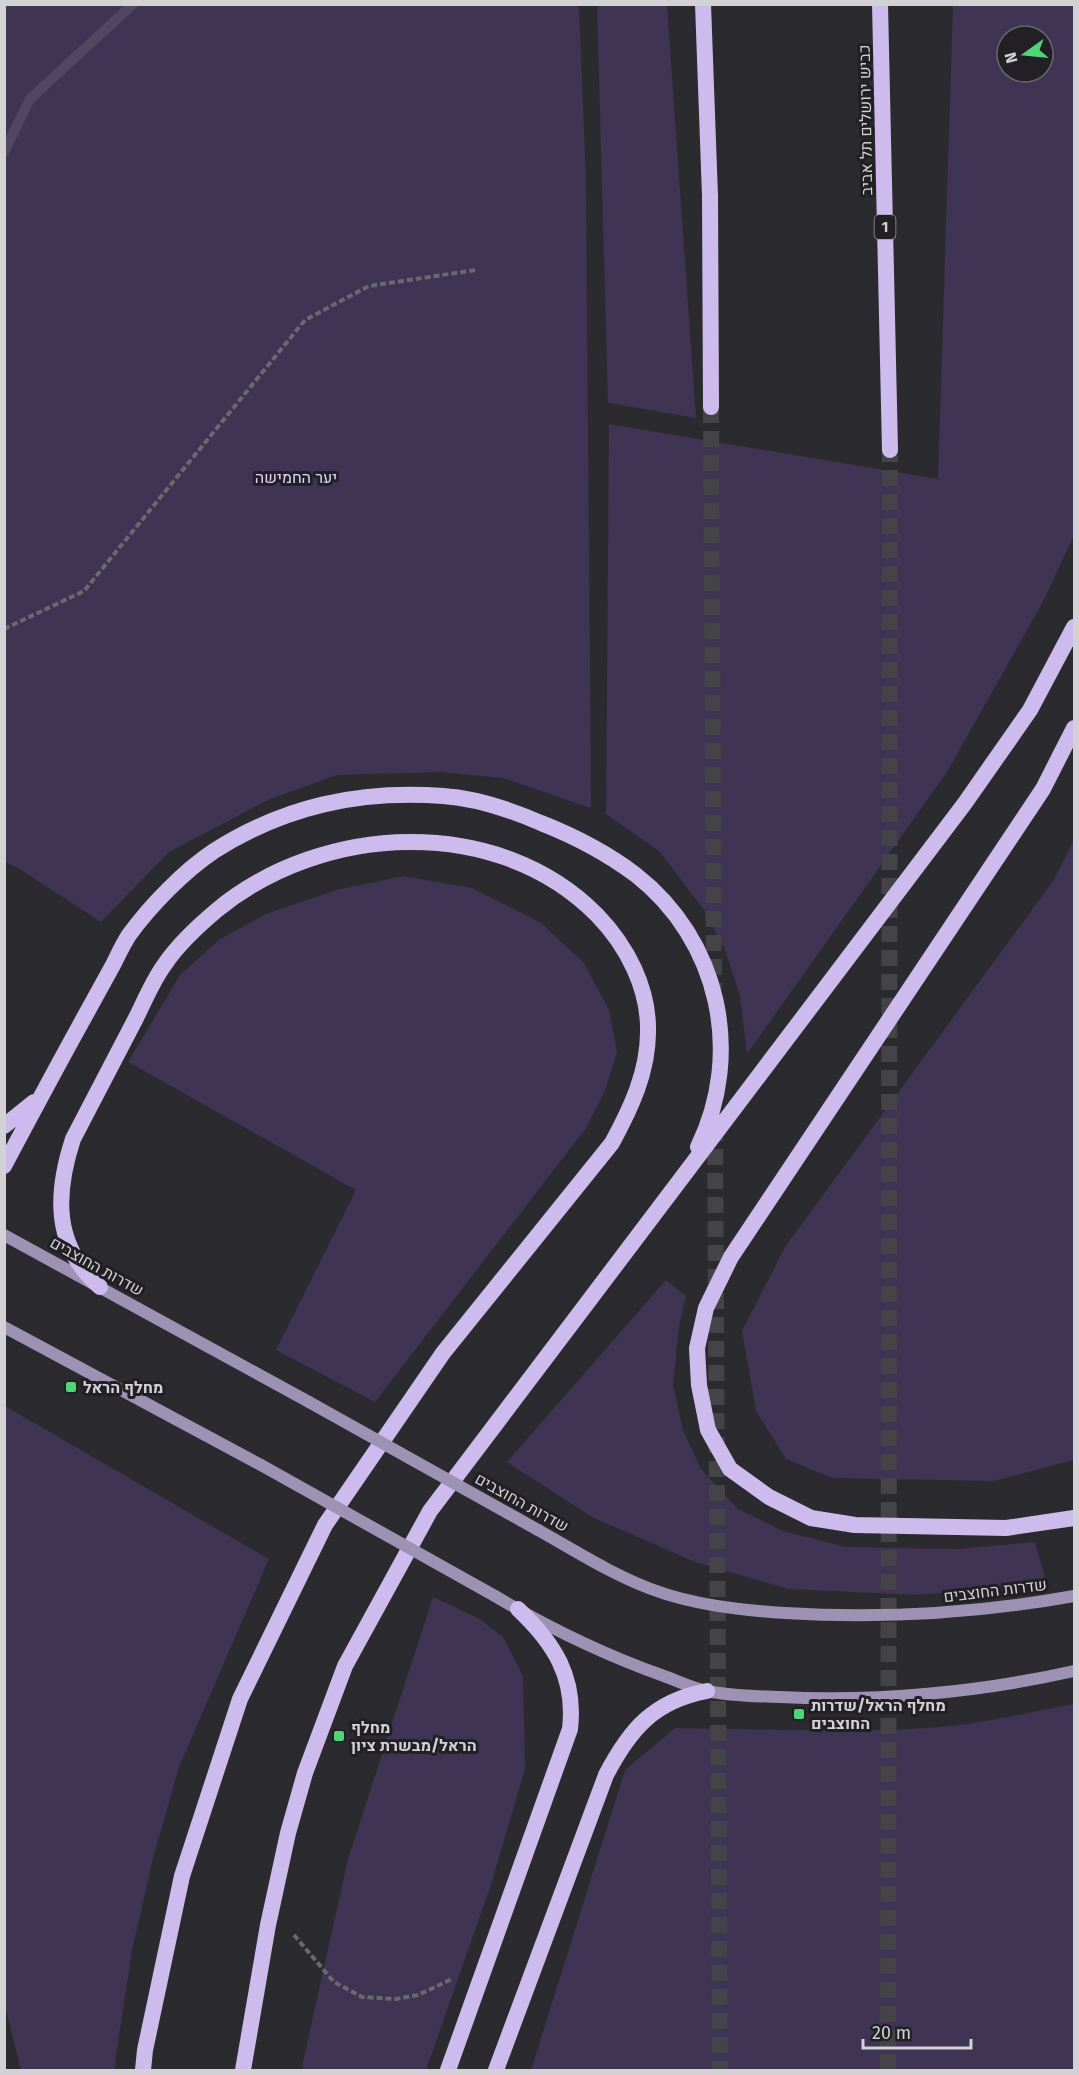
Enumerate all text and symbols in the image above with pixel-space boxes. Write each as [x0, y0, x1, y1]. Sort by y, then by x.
north arrow [995, 24, 1055, 84]
street label: כביש ירושלים תל אביב [855, 44, 876, 196]
text: N [1000, 50, 1022, 65]
road number: 1 [874, 215, 896, 239]
park label: יער החמישה [255, 468, 337, 487]
street label: שדרות החוצבים [47, 1233, 147, 1300]
place label: מחלף הראל [83, 1378, 163, 1397]
marker: מחלף הראל [64, 1380, 78, 1394]
street label: שדרות החוצבים [472, 1469, 572, 1536]
street label: שדרות החוצבים [942, 1575, 1048, 1606]
place label: מחלף הראל/שדרות החוצבים [811, 1696, 946, 1733]
marker: מחלף הראל/שדרות החוצבים [792, 1707, 806, 1721]
place label: מחלף הראל/מבשרת ציון [351, 1718, 477, 1755]
marker: מחלף הראל/מבשרת ציון [332, 1729, 346, 1743]
scale bar [863, 2012, 971, 2050]
text: 20 m [872, 2022, 911, 2044]

